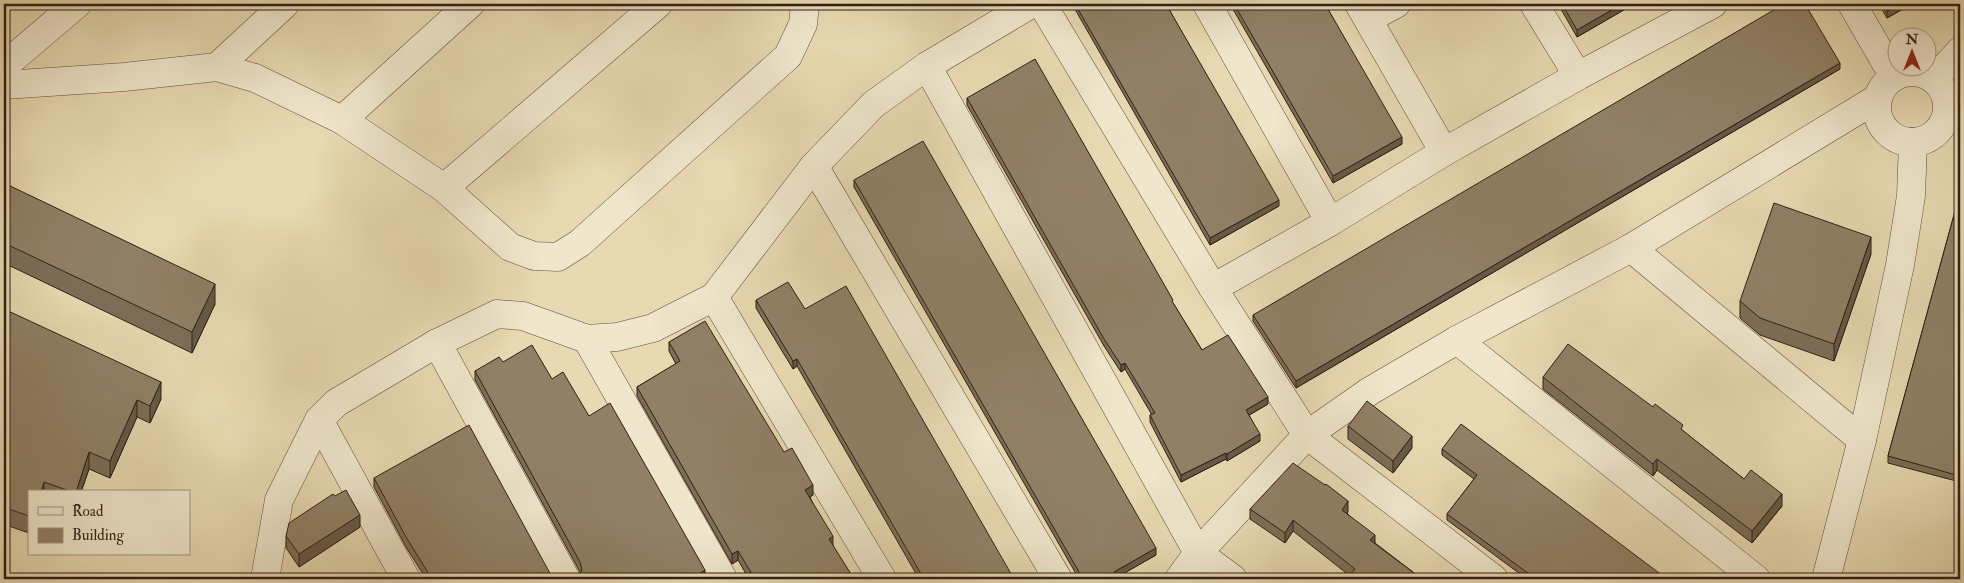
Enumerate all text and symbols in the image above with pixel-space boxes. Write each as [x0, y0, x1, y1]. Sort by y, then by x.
north arrow [1886, 28, 1936, 78]
text: N [1905, 31, 1919, 48]
legend [28, 490, 190, 556]
text: Road [72, 502, 104, 521]
text: Building [72, 526, 124, 545]

